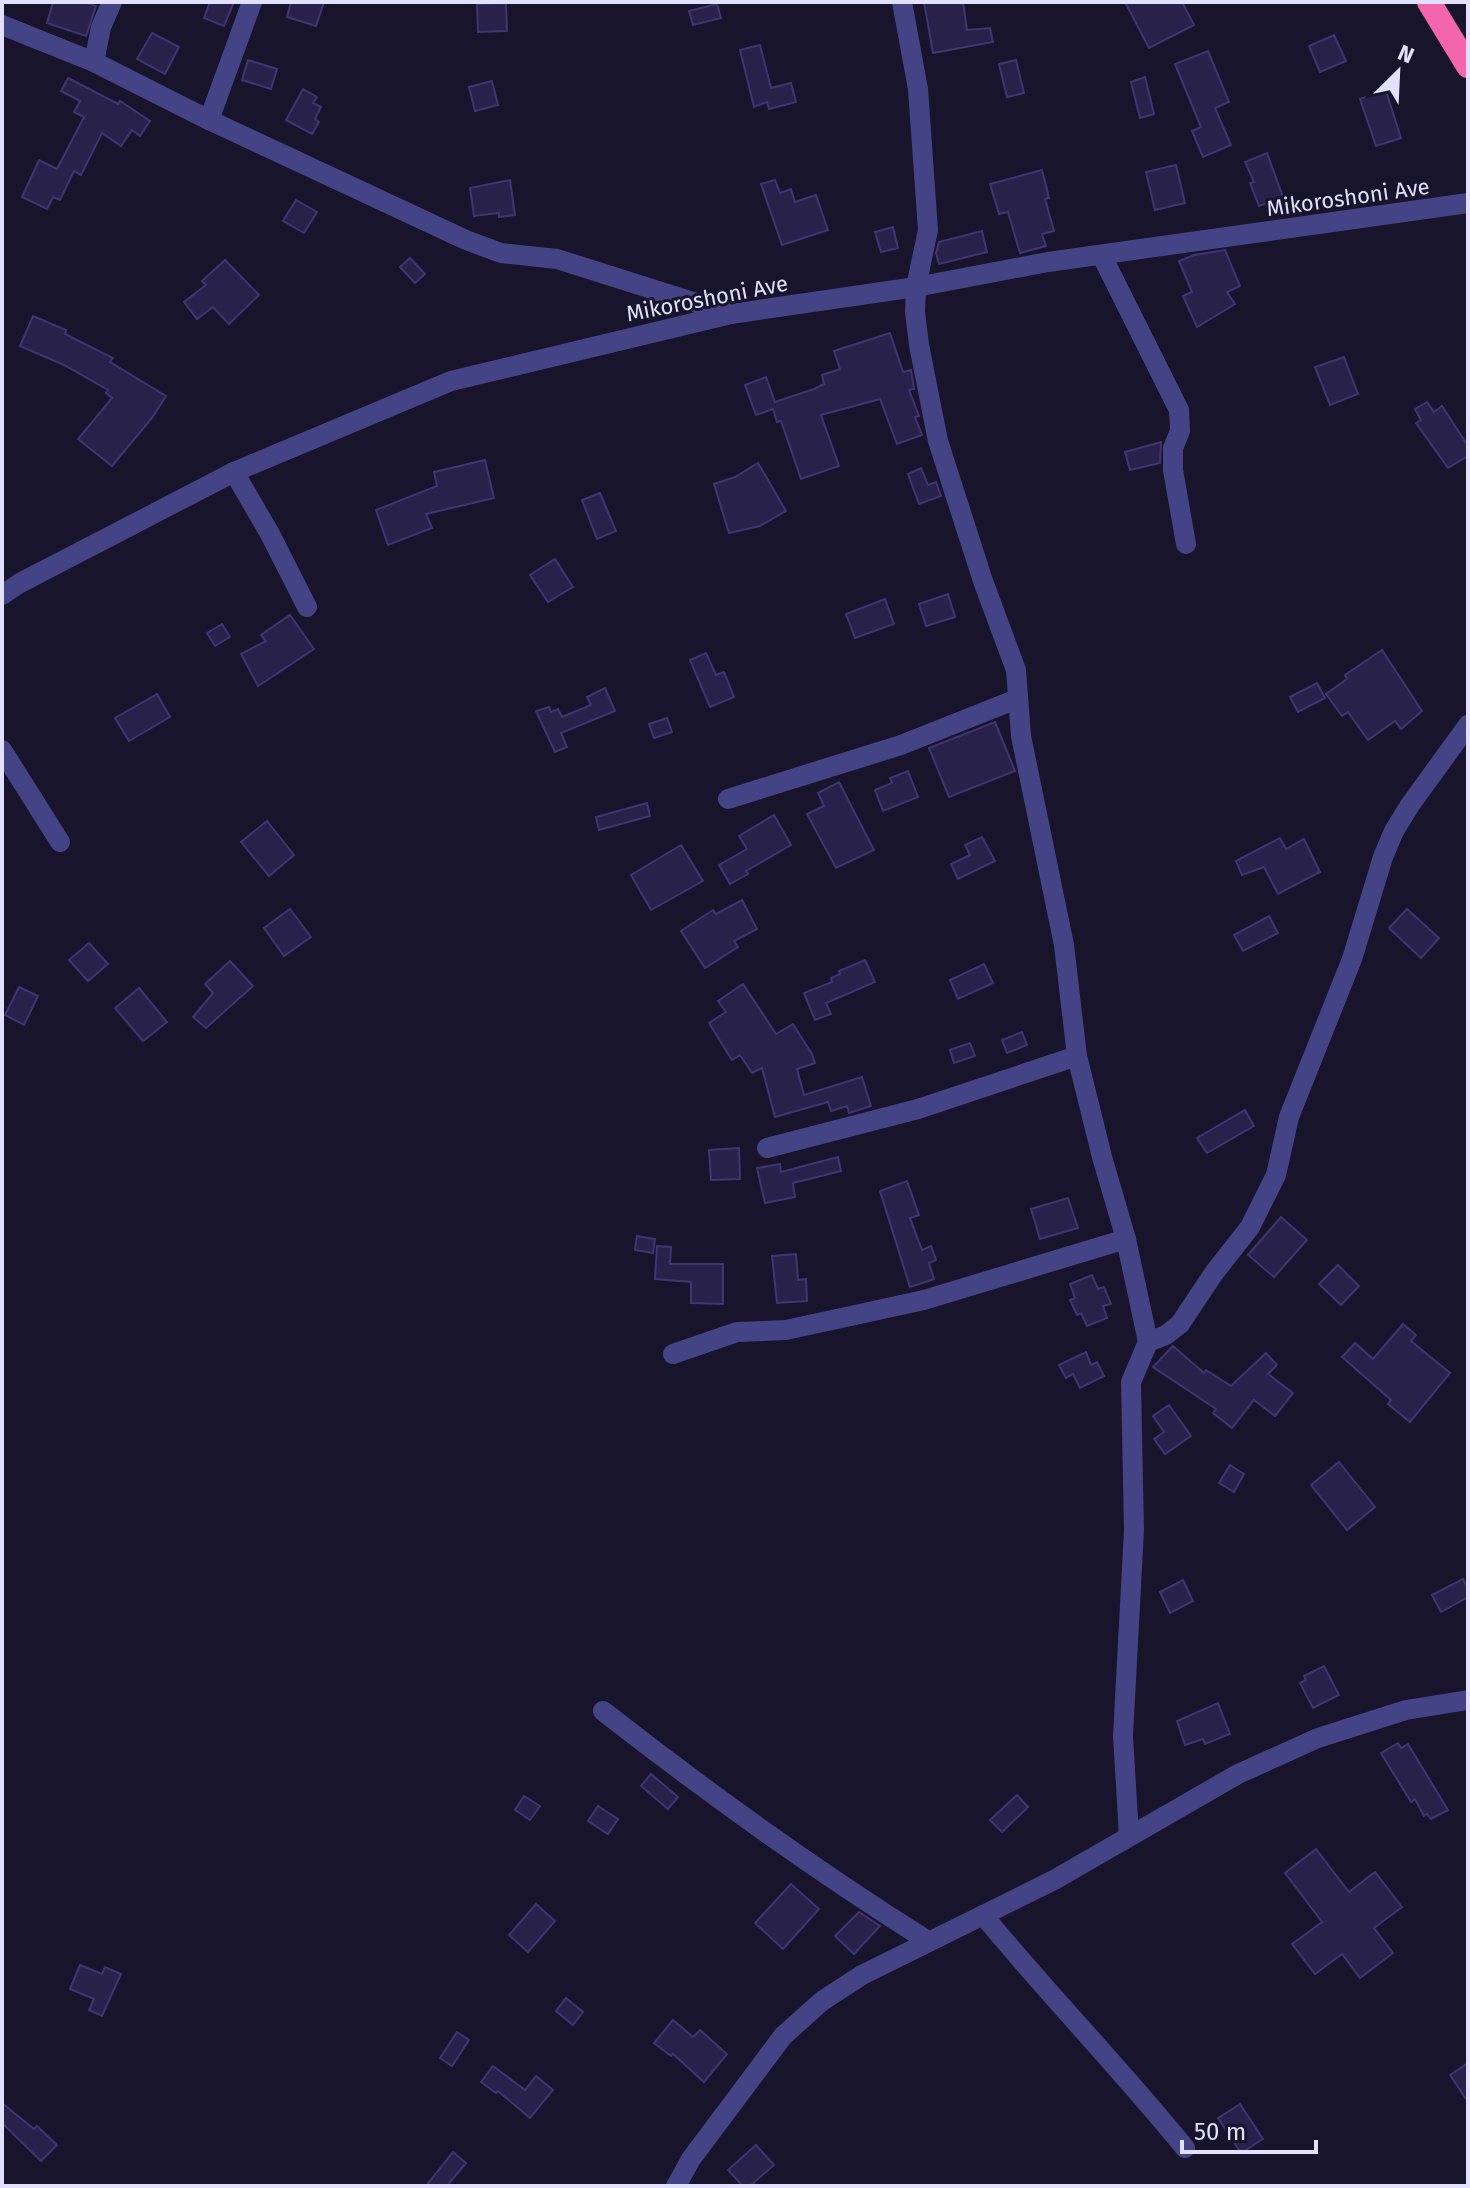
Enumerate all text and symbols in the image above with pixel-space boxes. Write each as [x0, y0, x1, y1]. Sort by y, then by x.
north arrow [1358, 32, 1438, 112]
text: N [1394, 39, 1418, 69]
street label: Mikoroshoni Ave [1265, 173, 1431, 222]
street label: Mikoroshoni Ave [624, 270, 790, 327]
scale bar [1182, 2104, 1316, 2154]
text: 50 m [1194, 2118, 1246, 2146]

